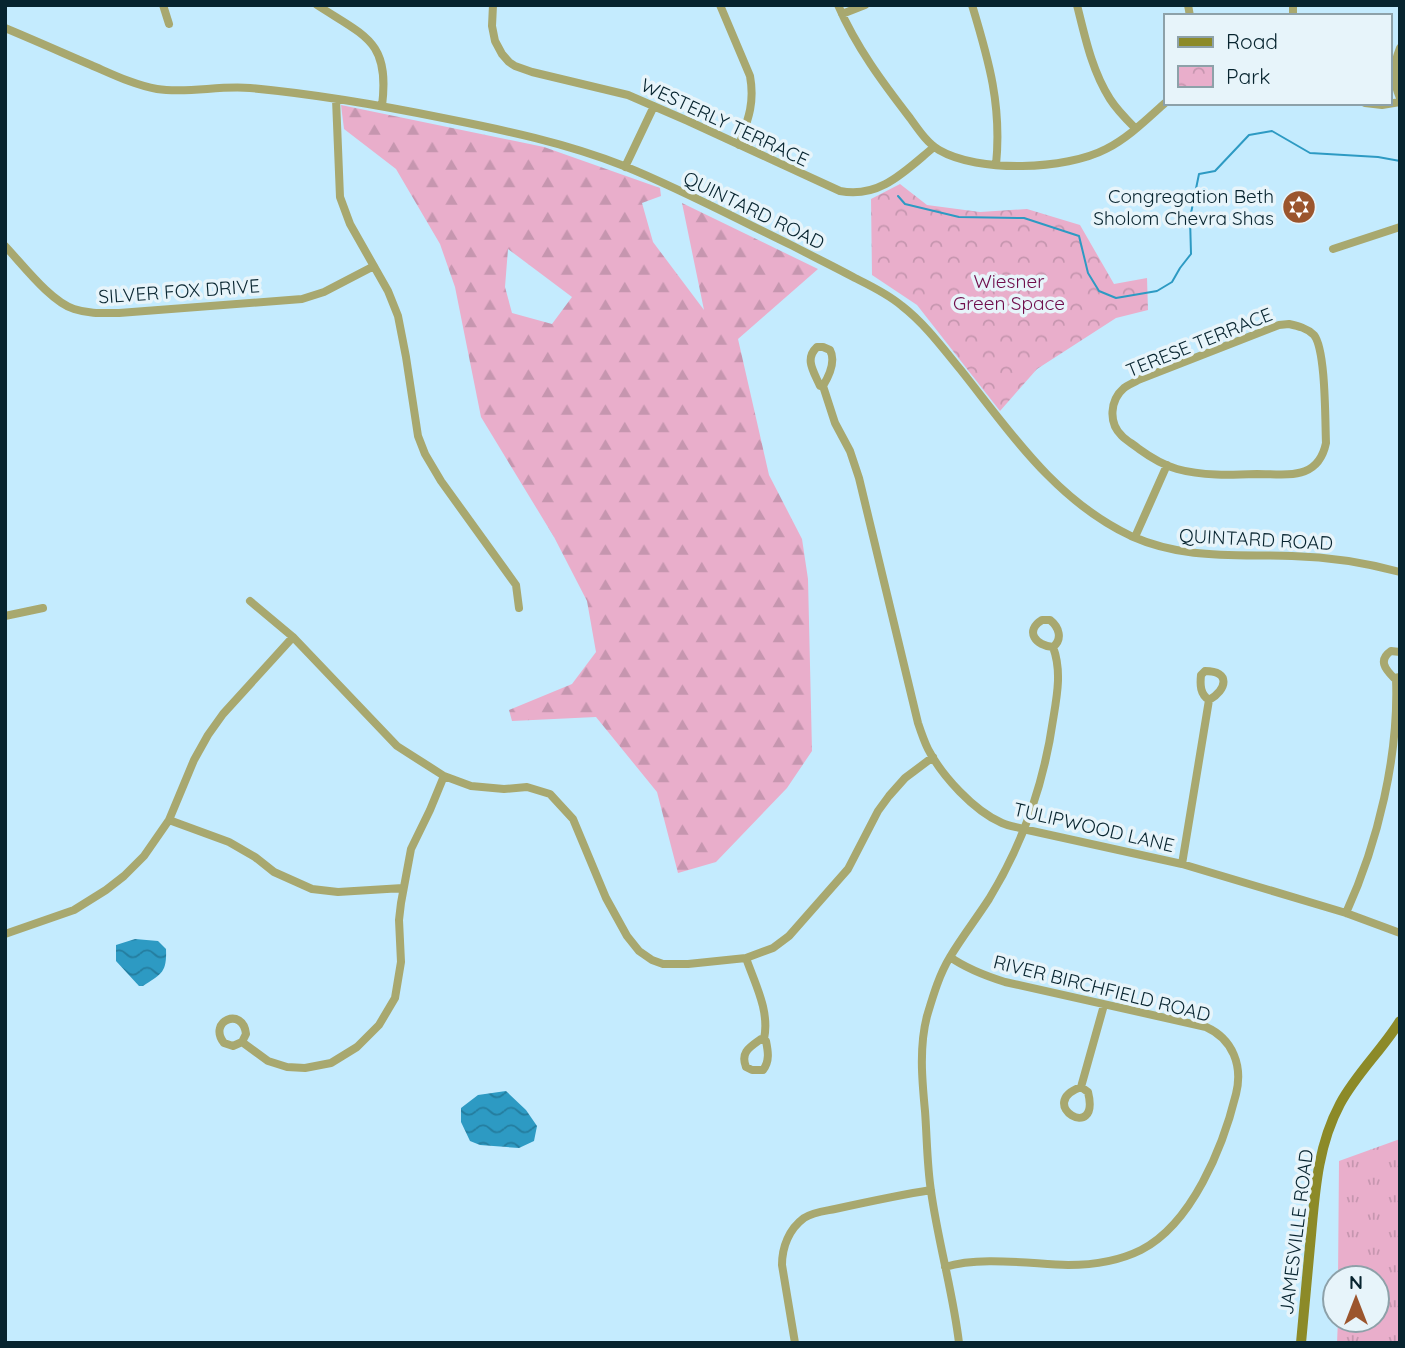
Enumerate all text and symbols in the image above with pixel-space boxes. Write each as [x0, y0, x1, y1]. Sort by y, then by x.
legend [1164, 14, 1391, 105]
text: Road [1226, 28, 1278, 54]
text: Park [1226, 63, 1270, 89]
street label: WESTERLY TERRACE [637, 73, 813, 171]
street label: QUINTARD ROAD [679, 165, 829, 255]
place label: Congregation Beth Sholom Chevra Shas [1093, 184, 1274, 230]
synagogue icon: Congregation Beth Sholom Chevra Shas [1280, 188, 1318, 226]
park label: Wiesner Green Space [953, 269, 1065, 315]
street label: SILVER FOX DRIVE [97, 273, 261, 309]
street label: TERESE TERRACE [1122, 302, 1276, 382]
street label: QUINTARD ROAD [1178, 523, 1334, 555]
street label: TULIPWOOD LANE [1011, 797, 1177, 857]
street label: RIVER BIRCHFIELD ROAD [991, 949, 1213, 1027]
street label: JAMESVILLE ROAD [1274, 1148, 1318, 1316]
north arrow [1321, 1264, 1391, 1334]
text: N [1349, 1270, 1363, 1294]

